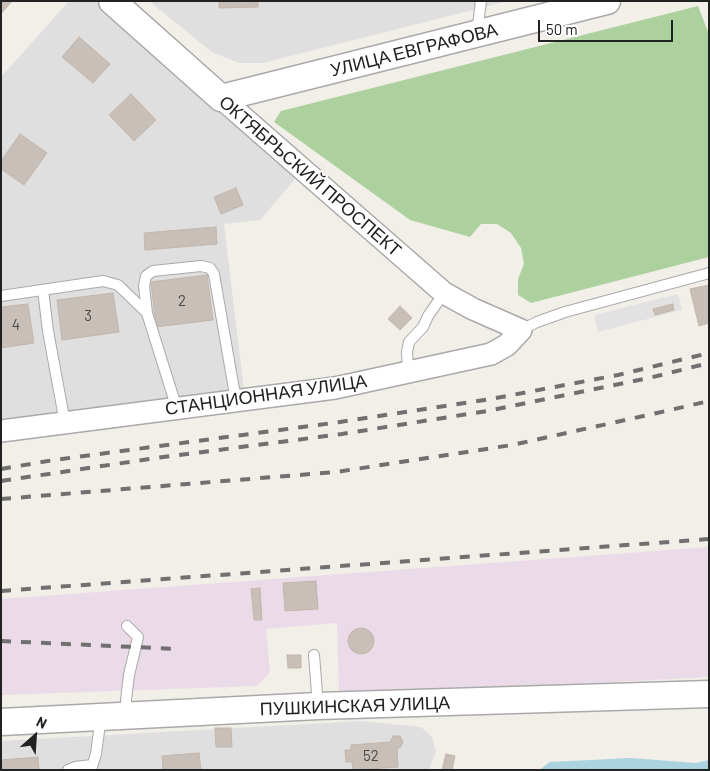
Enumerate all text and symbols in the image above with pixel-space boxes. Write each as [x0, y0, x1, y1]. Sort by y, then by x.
scale bar [540, 10, 675, 42]
street label: УЛИЦА ЕВГРАФОВА [328, 19, 500, 81]
text: 50 m [546, 20, 578, 38]
street label: ОКТЯБРЬСКИЙ ПРОСПЕКТ [215, 91, 405, 261]
house number: 2 [178, 292, 186, 310]
house number: 3 [84, 307, 92, 325]
house number: 4 [12, 316, 20, 334]
street label: СТАНЦИОННАЯ УЛИЦА [164, 370, 368, 420]
street label: ПУШКИНСКАЯ УЛИЦА [260, 692, 450, 720]
north arrow [10, 711, 60, 761]
text: N [34, 712, 50, 732]
house number: 52 [363, 747, 379, 765]

